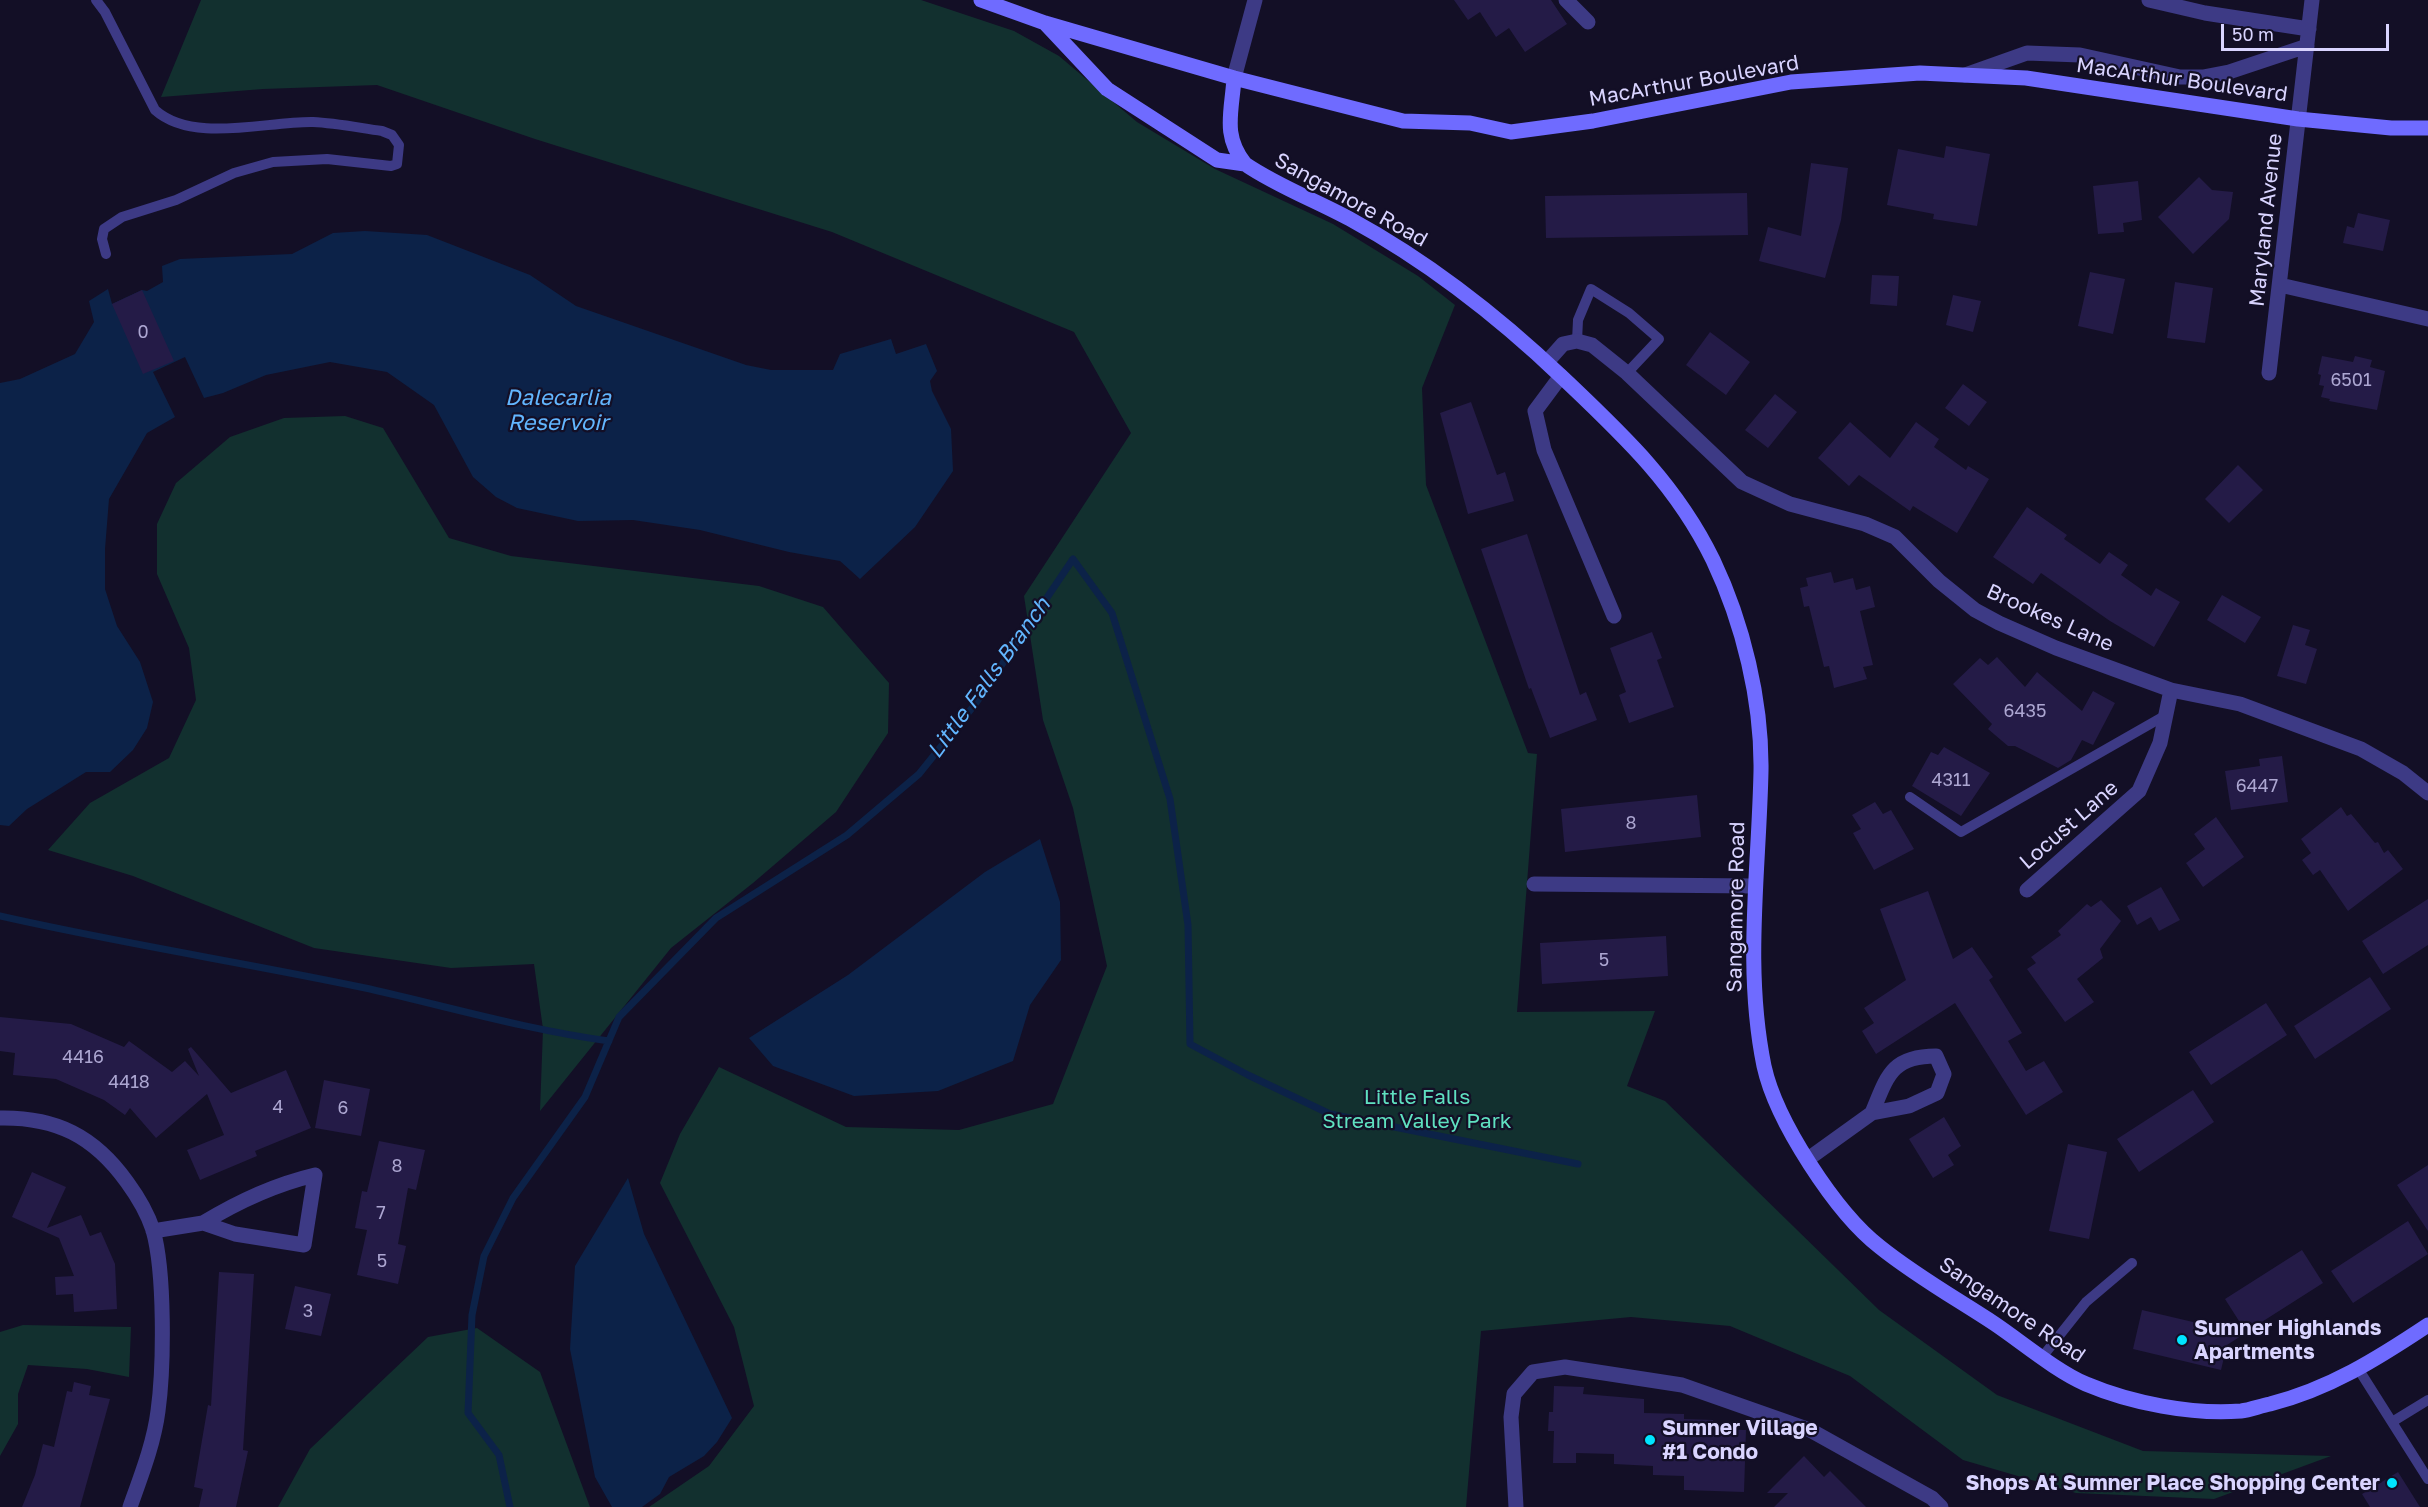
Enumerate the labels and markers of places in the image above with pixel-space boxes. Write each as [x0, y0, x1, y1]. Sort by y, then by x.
place label: Sumner Highlands Apartments [2194, 1315, 2381, 1365]
marker: Sumner Highlands Apartments [2175, 1333, 2189, 1347]
place label: Sumner Village #1 Condo [1662, 1415, 1818, 1465]
marker: Sumner Village #1 Condo [1643, 1433, 1657, 1447]
place label: Shops At Sumner Place Shopping Center [1965, 1470, 2380, 1496]
marker: Shops At Sumner Place Shopping Center [2385, 1476, 2399, 1490]

